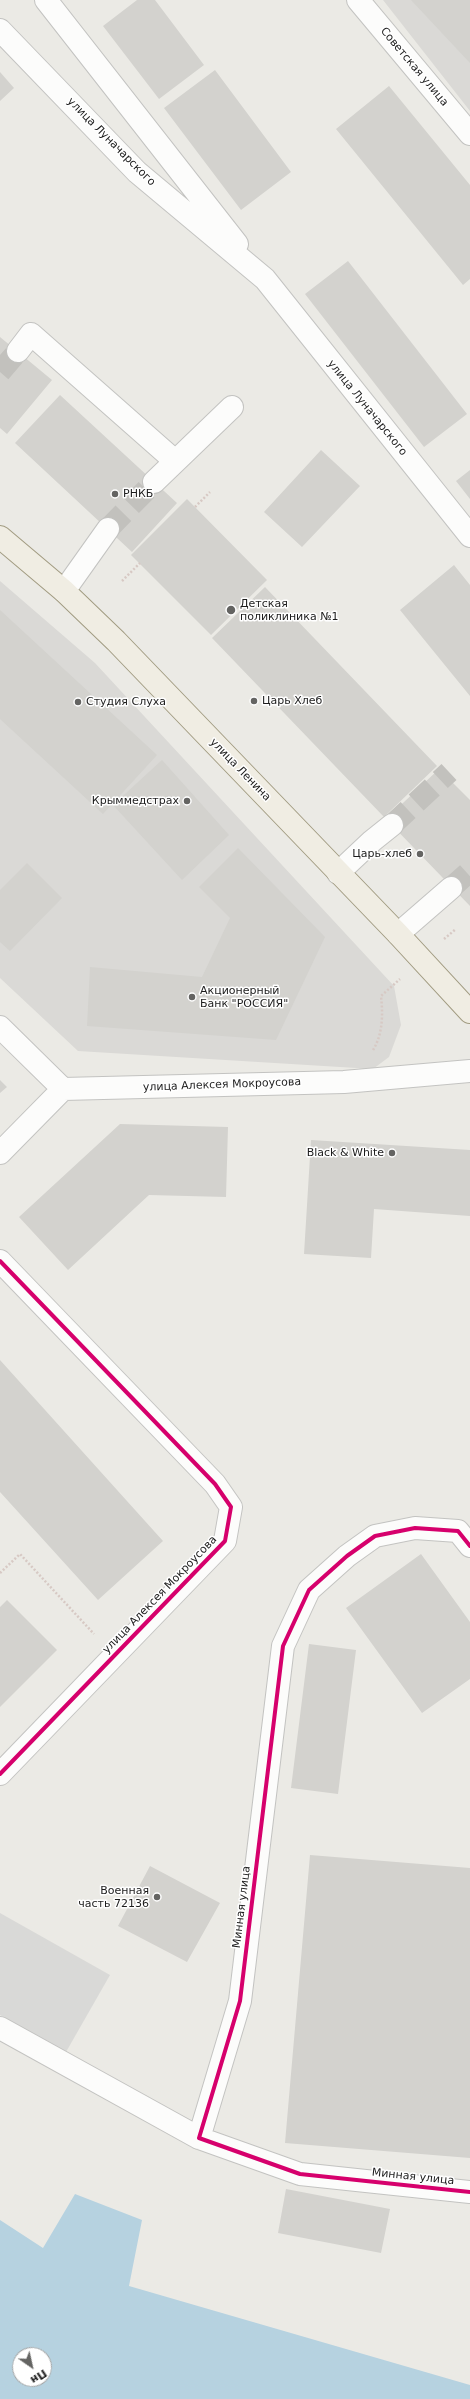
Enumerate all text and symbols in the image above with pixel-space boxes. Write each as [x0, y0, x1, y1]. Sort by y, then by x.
street label: Советская улица [377, 25, 451, 109]
street label: улица Луначарского [64, 95, 158, 189]
street label: улица Луначарского [324, 357, 410, 459]
place label: РНКБ [123, 487, 153, 501]
marker: РНКБ [110, 489, 120, 499]
place label: Детская поликлиника №1 [240, 597, 339, 623]
marker: Детская поликлиника №1 [225, 604, 237, 616]
place label: Царь Хлеб [262, 694, 322, 708]
place label: Студия Слуха [86, 695, 166, 709]
marker: Царь Хлеб [249, 696, 259, 706]
marker: Студия Слуха [73, 697, 83, 707]
street label: улица Ленина [207, 736, 273, 804]
place label: Крыммедстрах [92, 794, 179, 808]
marker: Крыммедстрах [182, 796, 192, 806]
place label: Царь-хлеб [352, 847, 412, 861]
marker: Царь-хлеб [415, 849, 425, 859]
place label: Акционерный Банк "РОССИЯ" [200, 984, 288, 1010]
marker: Акционерный Банк "РОССИЯ" [187, 992, 197, 1002]
street label: улица Алексея Мокроусова [143, 1076, 301, 1094]
place label: Black & White [307, 1146, 384, 1160]
marker: Black & White [387, 1148, 397, 1158]
street label: улица Алексея Мокроусова [100, 1533, 220, 1657]
street label: Минная улица [230, 1865, 254, 1949]
place label: Военная часть 72136 [78, 1884, 149, 1910]
marker: Военная часть 72136 [152, 1892, 162, 1902]
street label: Минная улица [371, 2166, 455, 2188]
north arrow [12, 2347, 52, 2387]
text: Пн [28, 2366, 49, 2387]

